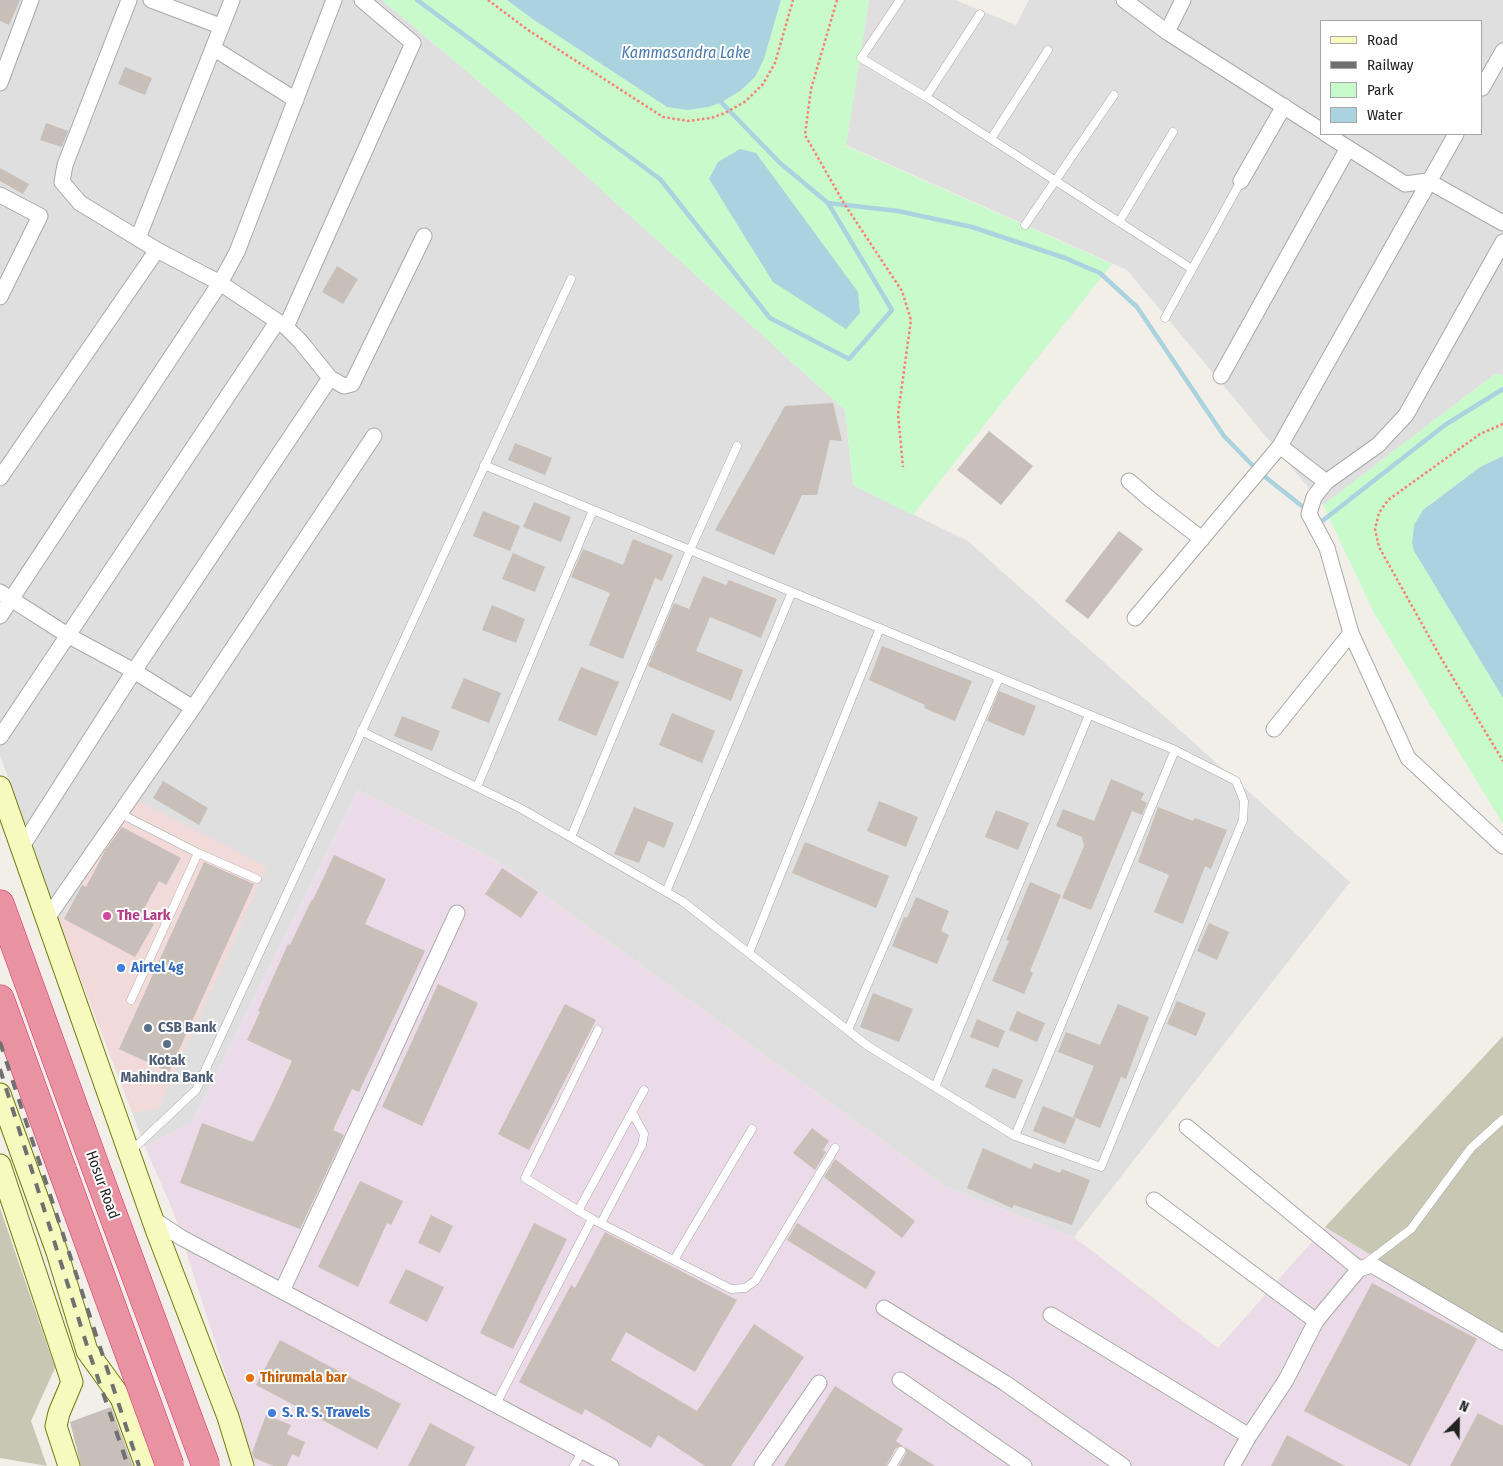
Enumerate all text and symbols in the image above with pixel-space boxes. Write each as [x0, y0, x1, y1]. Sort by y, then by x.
legend [1320, 20, 1483, 135]
text: Road [1367, 31, 1398, 49]
water label: Kammasandra Lake [622, 44, 750, 64]
text: Railway [1367, 56, 1414, 74]
text: Park [1367, 81, 1394, 99]
text: Water [1367, 106, 1402, 124]
place label: The Lark [117, 907, 170, 925]
marker: The Lark [101, 910, 113, 922]
place label: Airtel 4g [131, 959, 184, 977]
marker: Airtel 4g [115, 962, 127, 974]
place label: CSB Bank [158, 1019, 216, 1037]
marker: CSB Bank [142, 1022, 154, 1034]
marker: Kotak Mahindra Bank [161, 1038, 173, 1050]
place label: Kotak Mahindra Bank [121, 1052, 213, 1087]
street label: Hosur Road [81, 1149, 123, 1221]
place label: Thirumala bar [260, 1369, 347, 1387]
marker: Thirumala bar [244, 1372, 256, 1384]
north arrow [1433, 1396, 1483, 1446]
text: N [1457, 1397, 1471, 1416]
place label: S. R. S. Travels [282, 1404, 370, 1422]
marker: S. R. S. Travels [266, 1407, 278, 1419]

